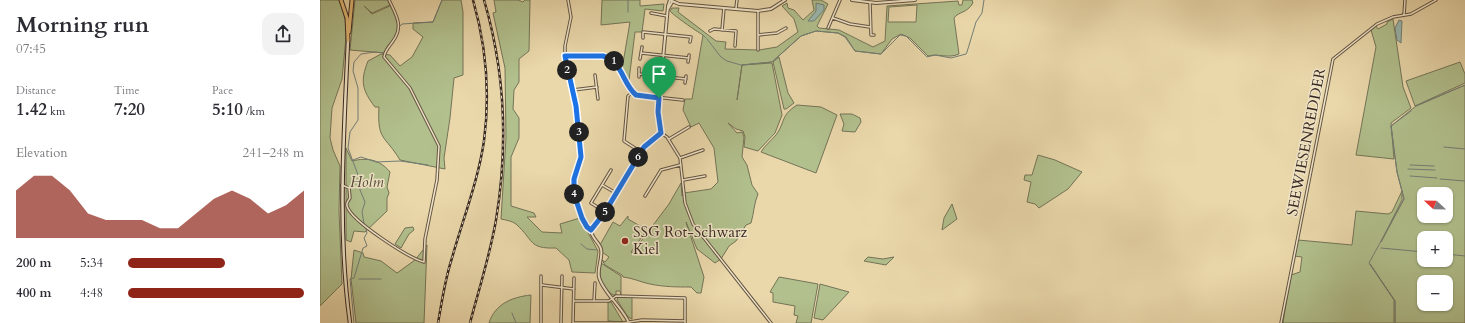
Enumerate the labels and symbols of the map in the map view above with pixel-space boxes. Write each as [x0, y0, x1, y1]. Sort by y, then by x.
pin: 1 [604, 51, 624, 71]
pin [642, 57, 676, 98]
pin: 2 [557, 60, 577, 80]
street label: SEEWIESENREDDER [1282, 66, 1330, 218]
pin: 3 [569, 122, 589, 142]
pin: 6 [628, 147, 648, 167]
park label: Holm [350, 172, 385, 192]
pin: 4 [564, 184, 584, 204]
north arrow [1417, 187, 1453, 223]
pin: 5 [595, 202, 615, 222]
place label: SSG Rot-Schwarz Kiel [633, 222, 747, 259]
marker: SSG Rot-Schwarz Kiel [620, 236, 630, 246]

